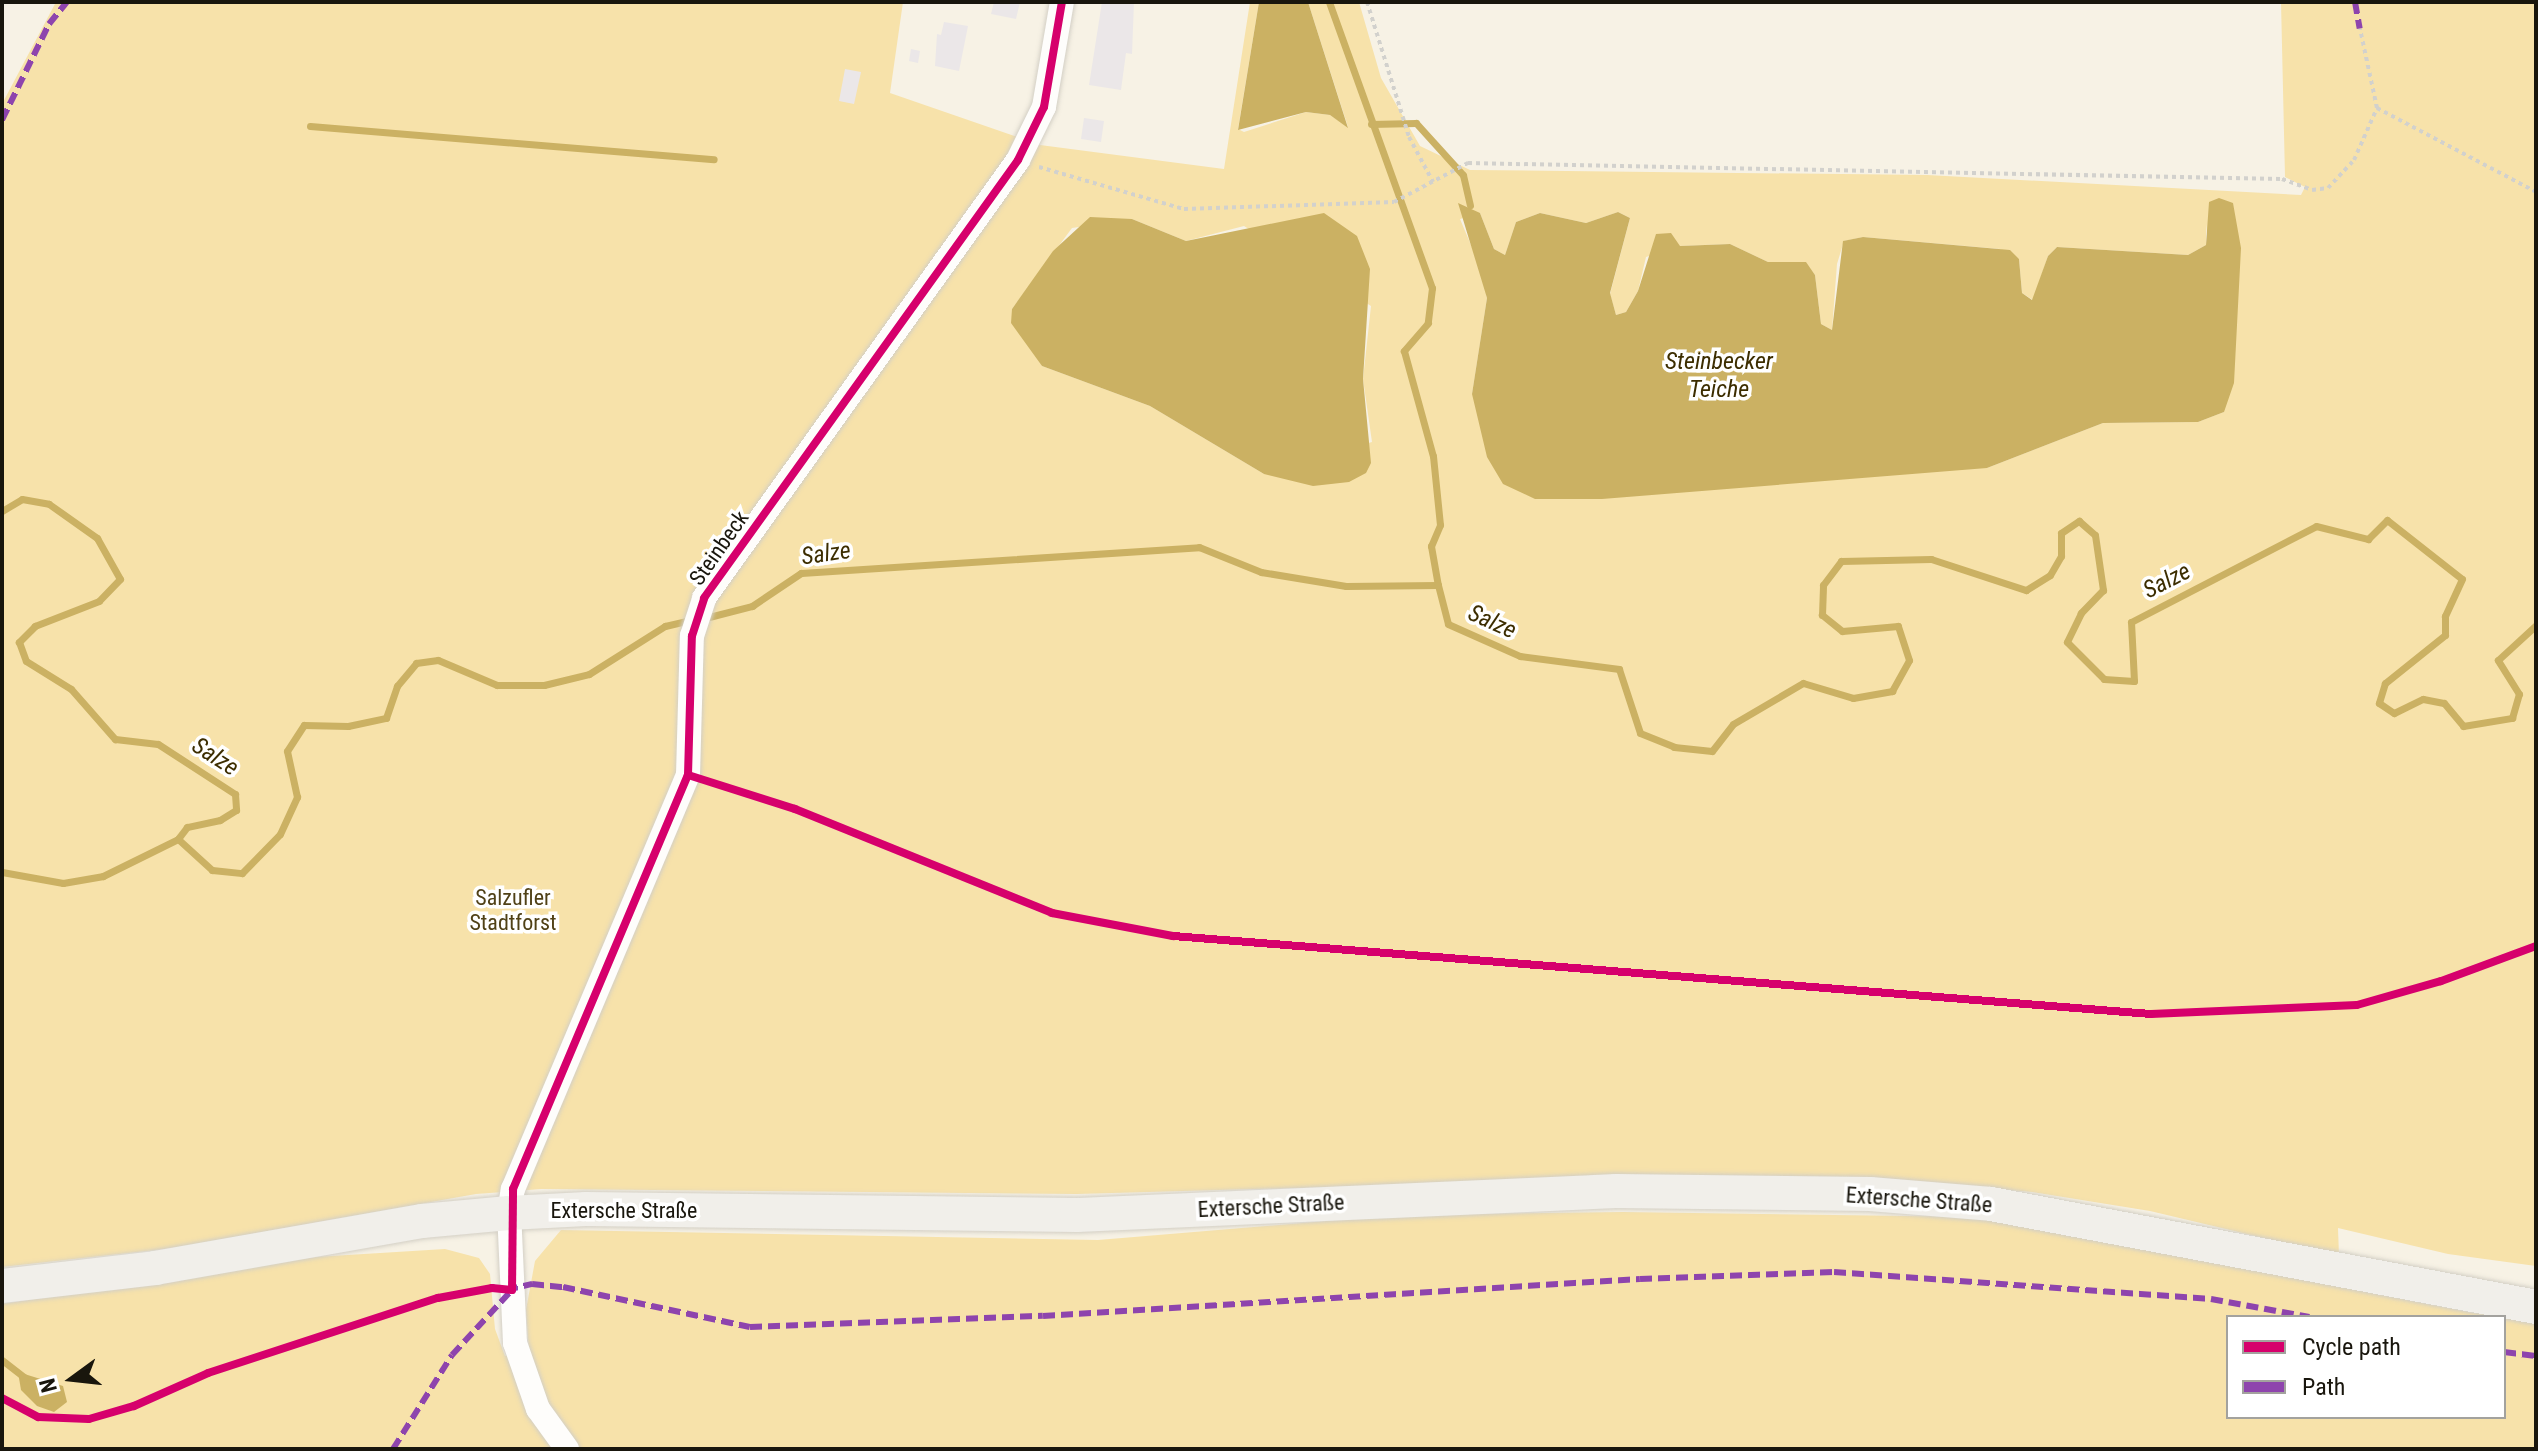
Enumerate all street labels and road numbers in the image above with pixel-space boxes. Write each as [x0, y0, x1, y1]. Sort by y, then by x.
street label: Steinbeck [684, 506, 754, 590]
street label: Extersche Straße [1845, 1182, 1993, 1218]
street label: Extersche Straße [1197, 1189, 1345, 1223]
street label: Extersche Straße [551, 1198, 697, 1224]

